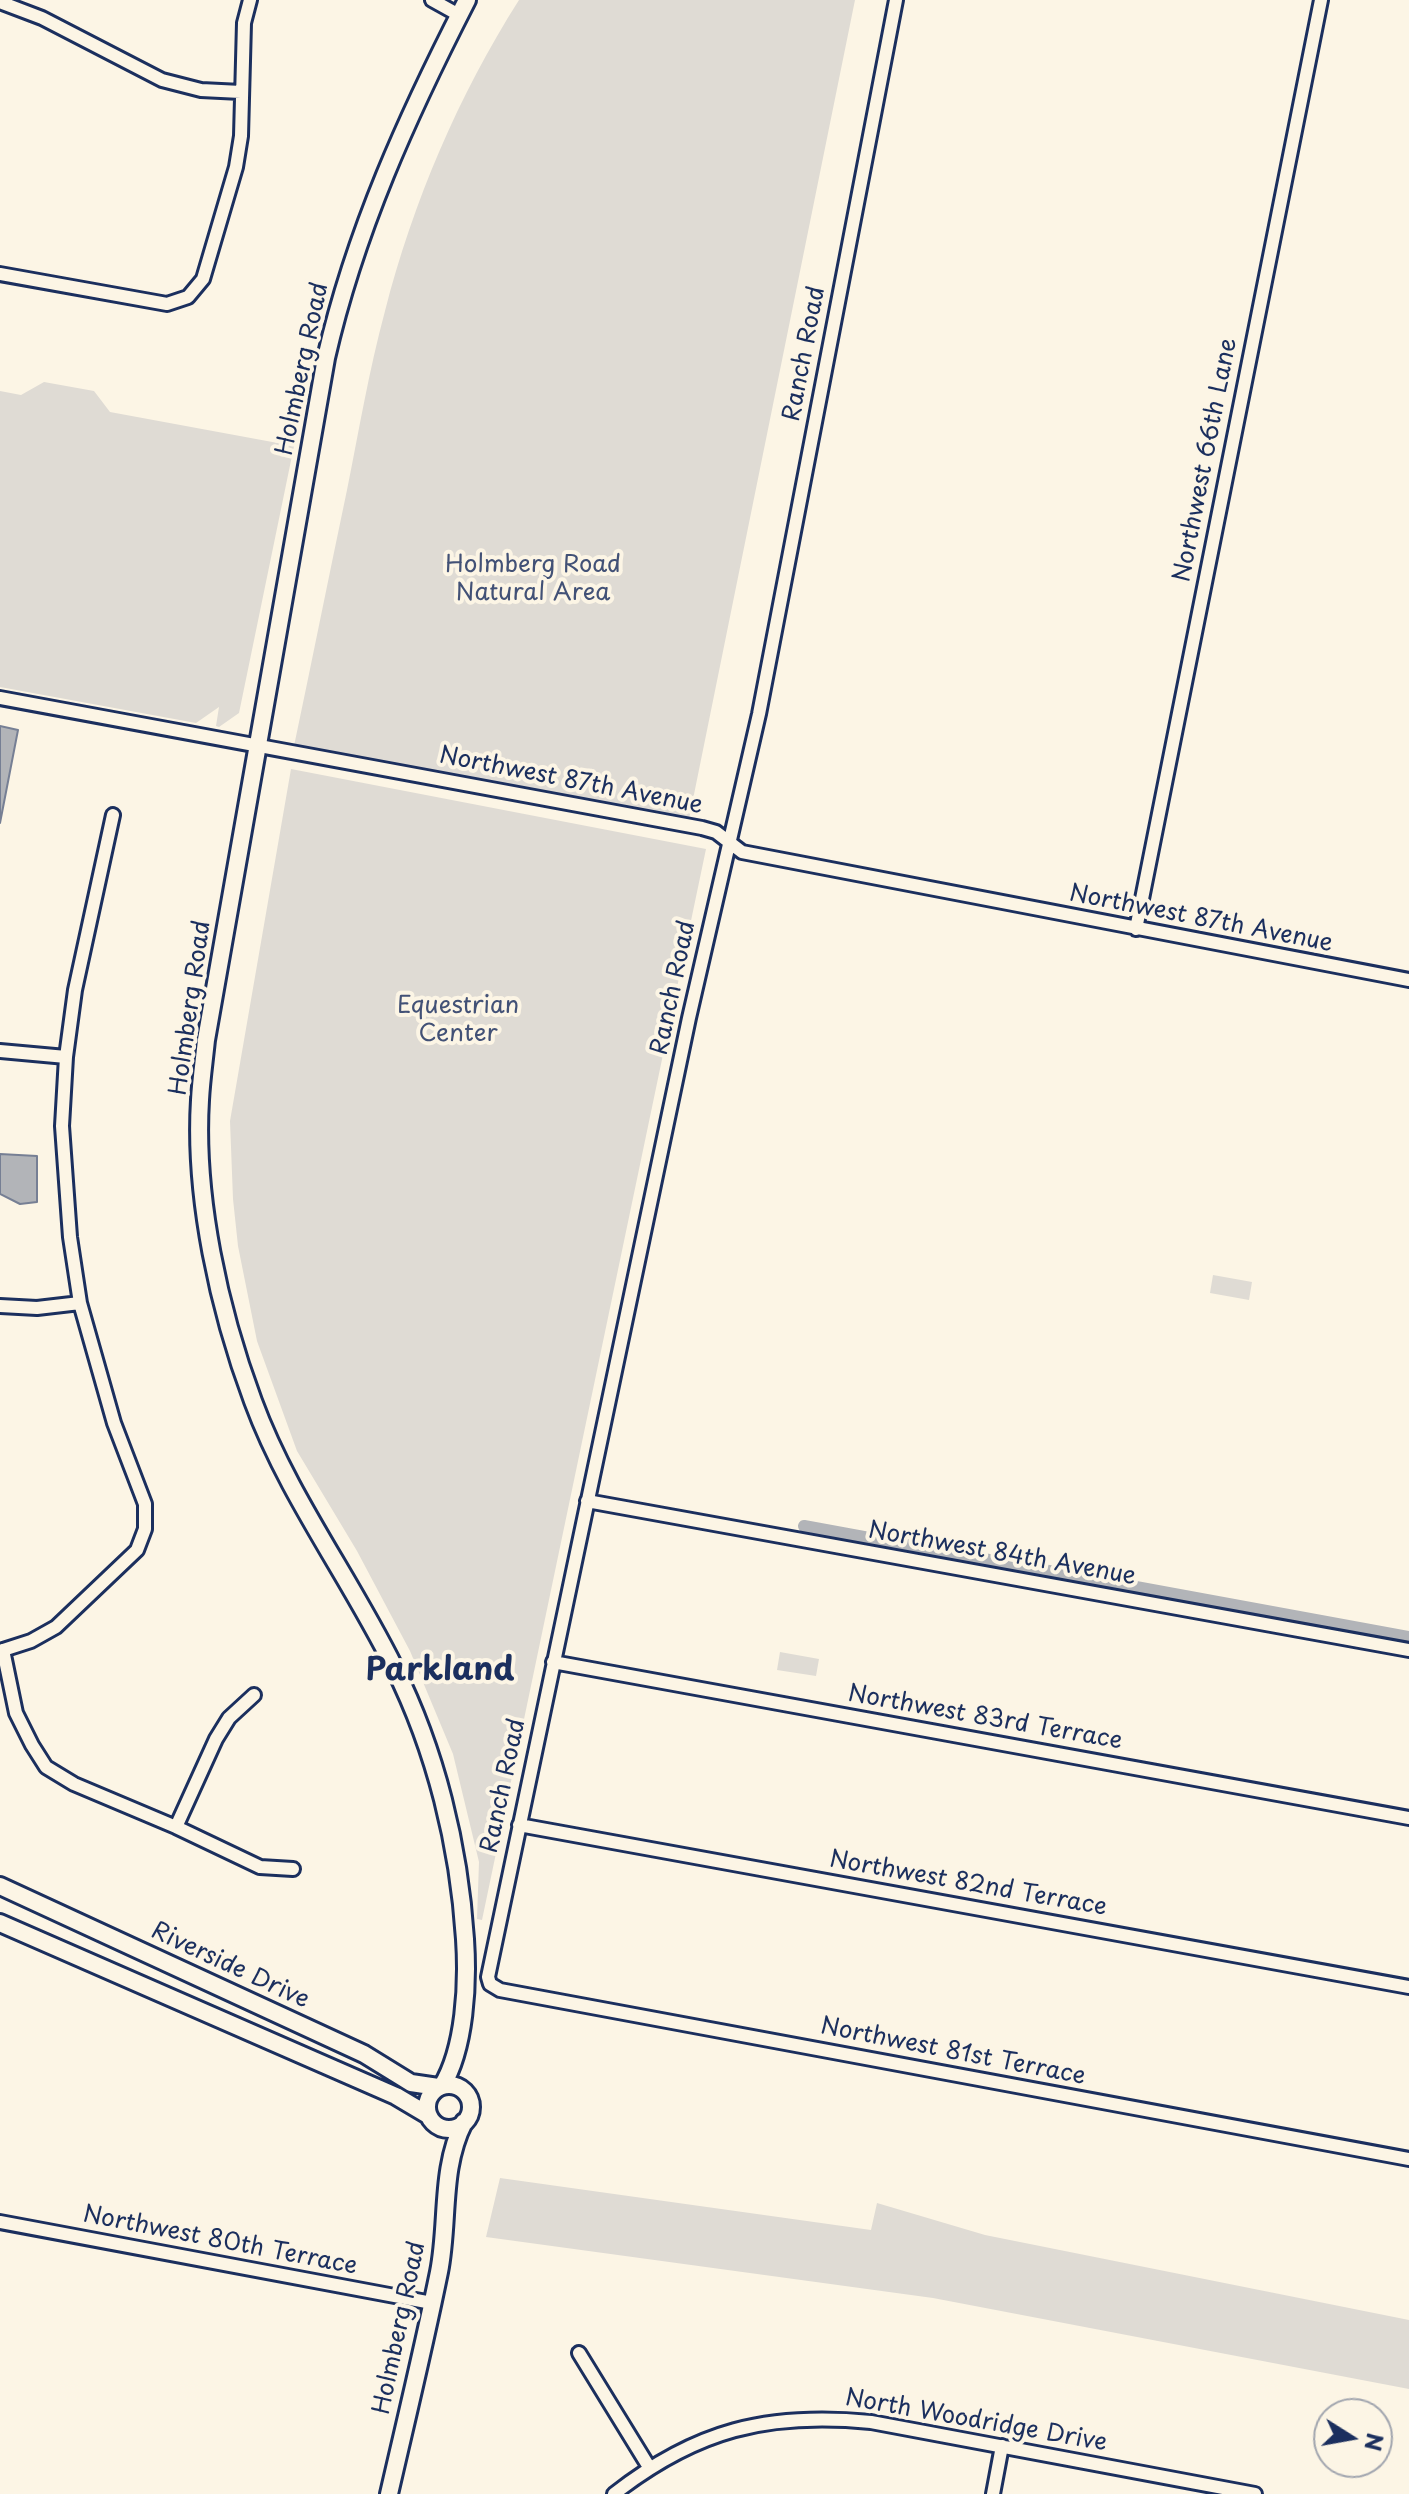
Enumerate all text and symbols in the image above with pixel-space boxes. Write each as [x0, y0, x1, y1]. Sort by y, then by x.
street label: Holmberg Road [271, 280, 335, 458]
street label: Ranch Road [778, 284, 832, 424]
street label: Northwest 66th Lane [1168, 336, 1244, 584]
park label: Holmberg Road Natural Area [445, 551, 621, 607]
street label: Northwest 87th Avenue [437, 741, 705, 821]
street label: Northwest 87th Avenue [1067, 879, 1335, 959]
street label: Ranch Road [646, 918, 702, 1058]
street label: Holmberg Road [164, 919, 218, 1097]
park label: Equestrian Center [397, 992, 519, 1048]
street label: Northwest 84th Avenue [866, 1516, 1138, 1592]
district label: Parkland [366, 1652, 514, 1690]
street label: Northwest 83rd Terrace [846, 1680, 1124, 1756]
street label: Ranch Road [476, 1716, 532, 1856]
street label: Northwest 82nd Terrace [827, 1845, 1109, 1923]
street label: Riverside Drive [146, 1917, 314, 2015]
street label: Northwest 81st Terrace [818, 2012, 1088, 2092]
street label: Northwest 80th Terrace [81, 2200, 359, 2282]
street label: Holmberg Road [368, 2239, 432, 2417]
street label: North Woodridge Drive [843, 2384, 1109, 2458]
north arrow [1313, 2398, 1393, 2478]
text: N [1357, 2431, 1393, 2454]

